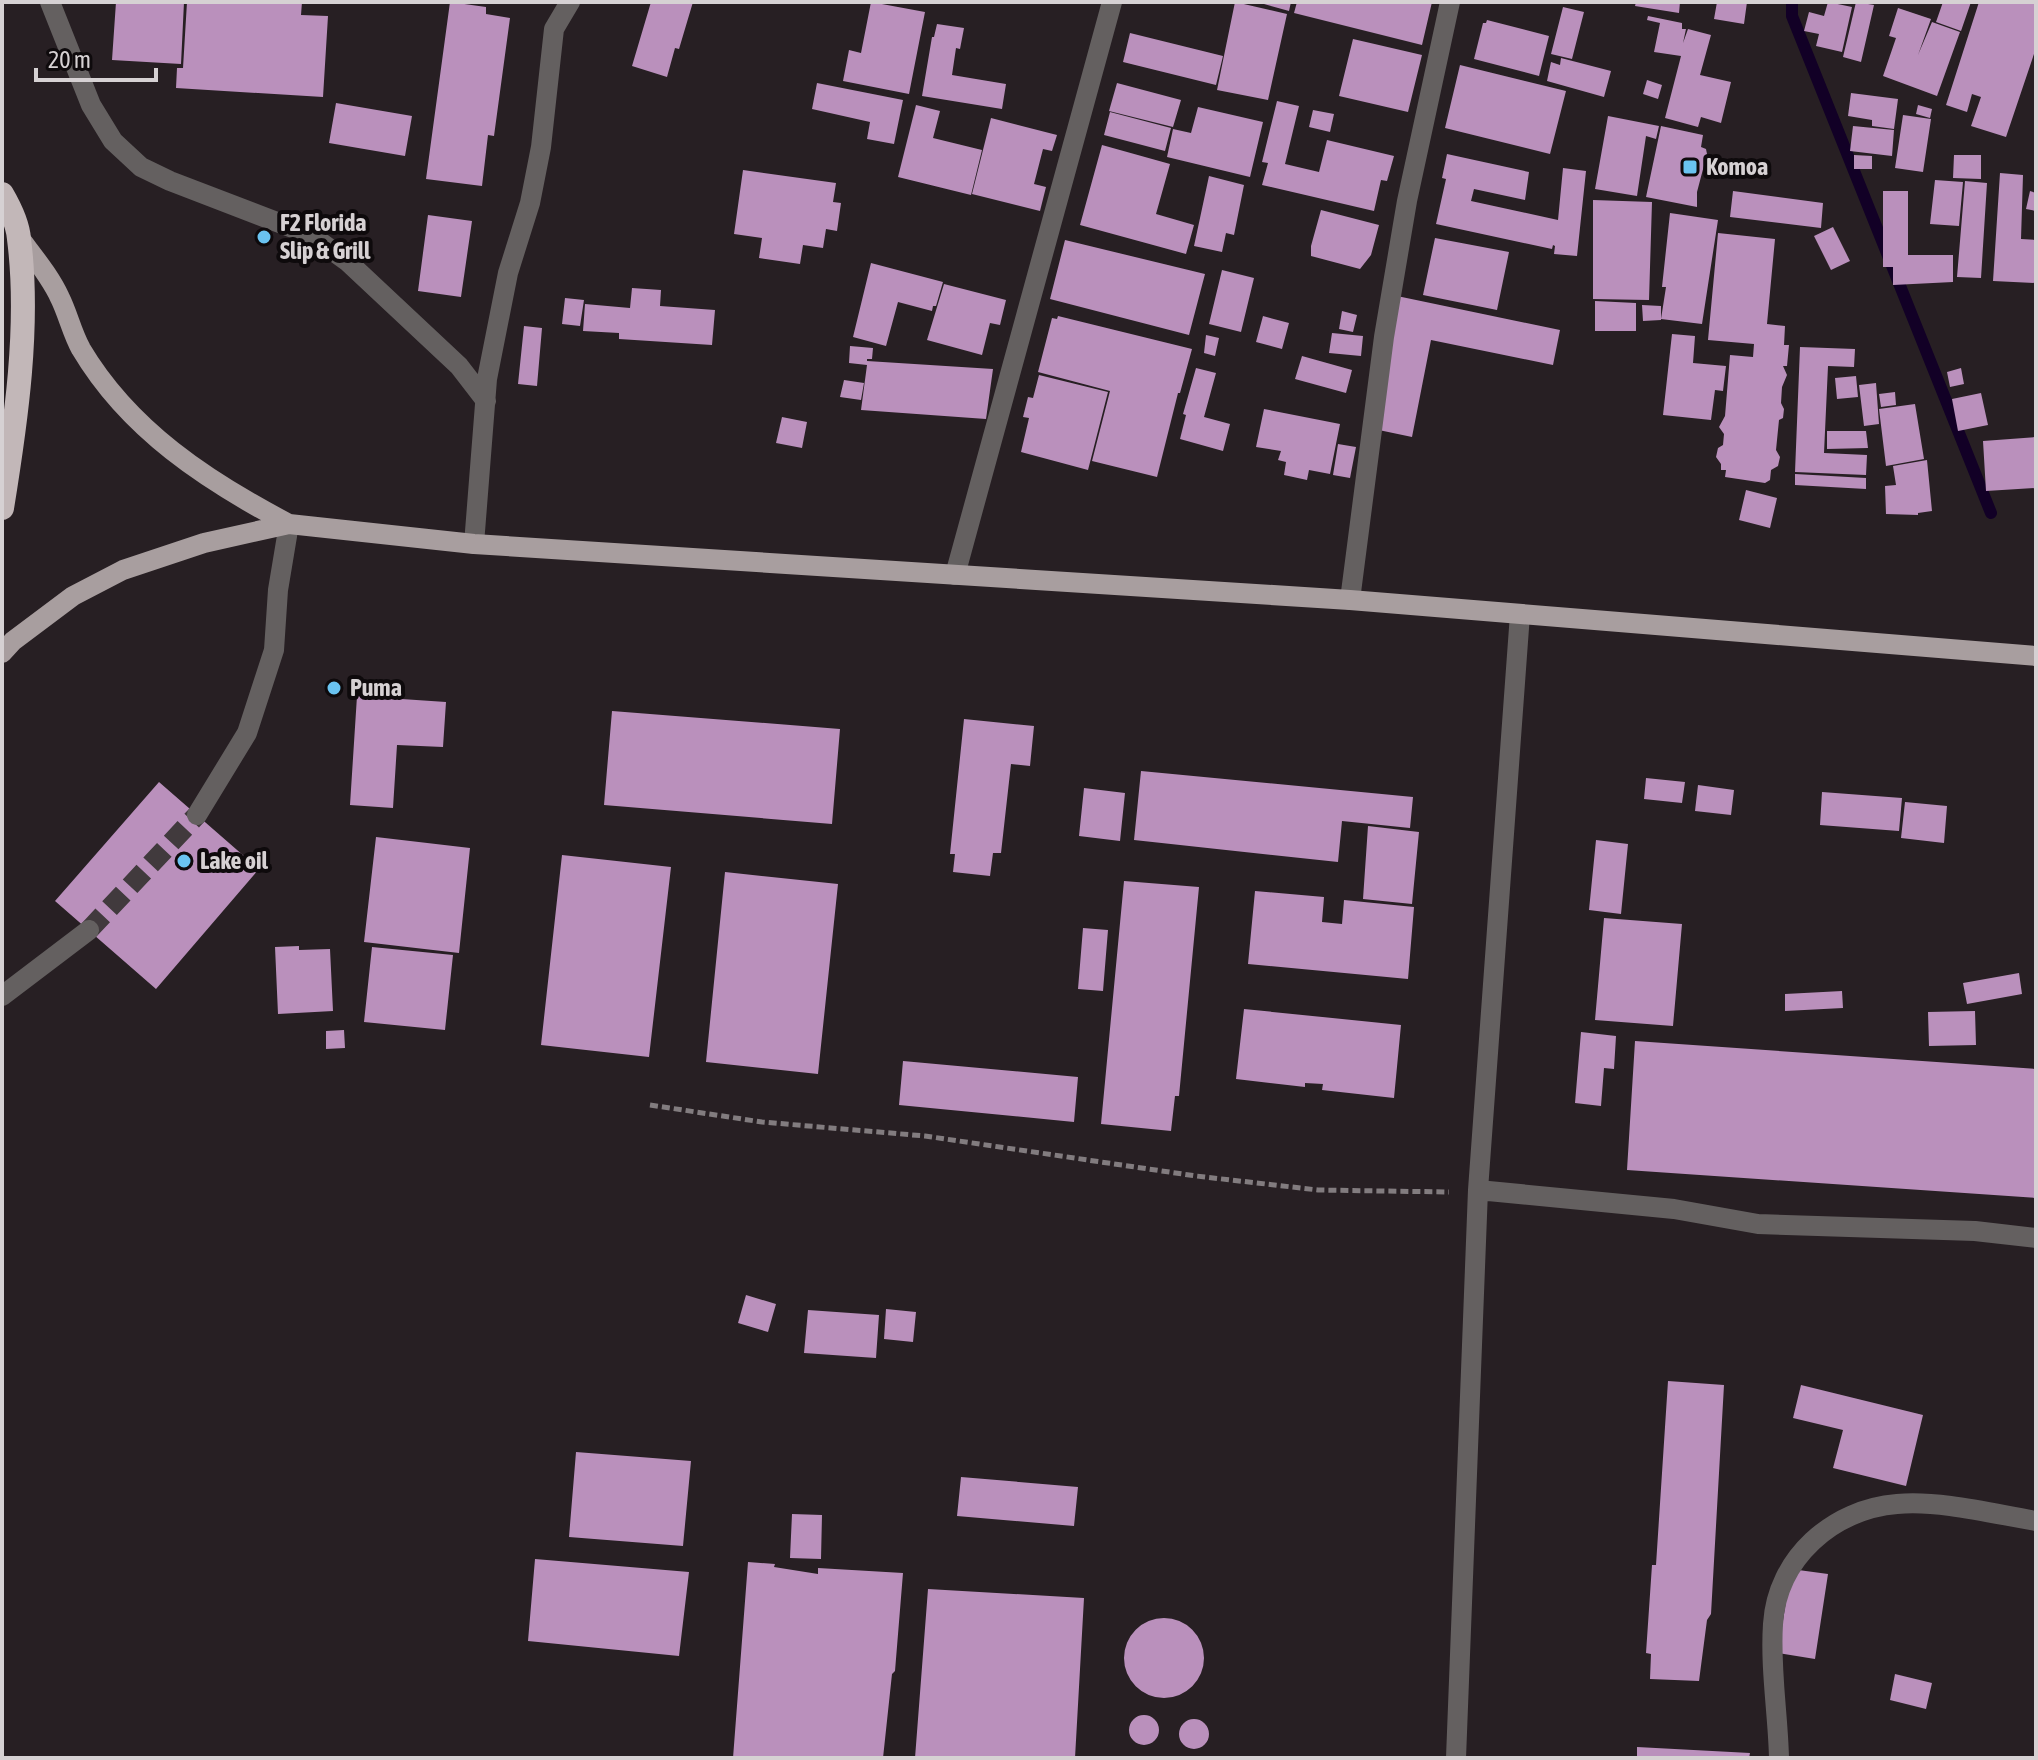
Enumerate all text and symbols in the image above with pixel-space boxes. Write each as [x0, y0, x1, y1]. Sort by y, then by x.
scale bar [36, 32, 156, 82]
text: 20 m [48, 46, 91, 73]
place label: Komoa [1706, 153, 1768, 180]
marker: Komoa [1681, 158, 1699, 176]
place label: F2 Florida Slip & Grill [280, 209, 371, 264]
marker: F2 Florida Slip & Grill [255, 228, 273, 246]
place label: Puma [350, 674, 402, 701]
marker: Puma [325, 679, 343, 697]
place label: Lake oil [200, 847, 269, 874]
marker: Lake oil [175, 852, 193, 870]

